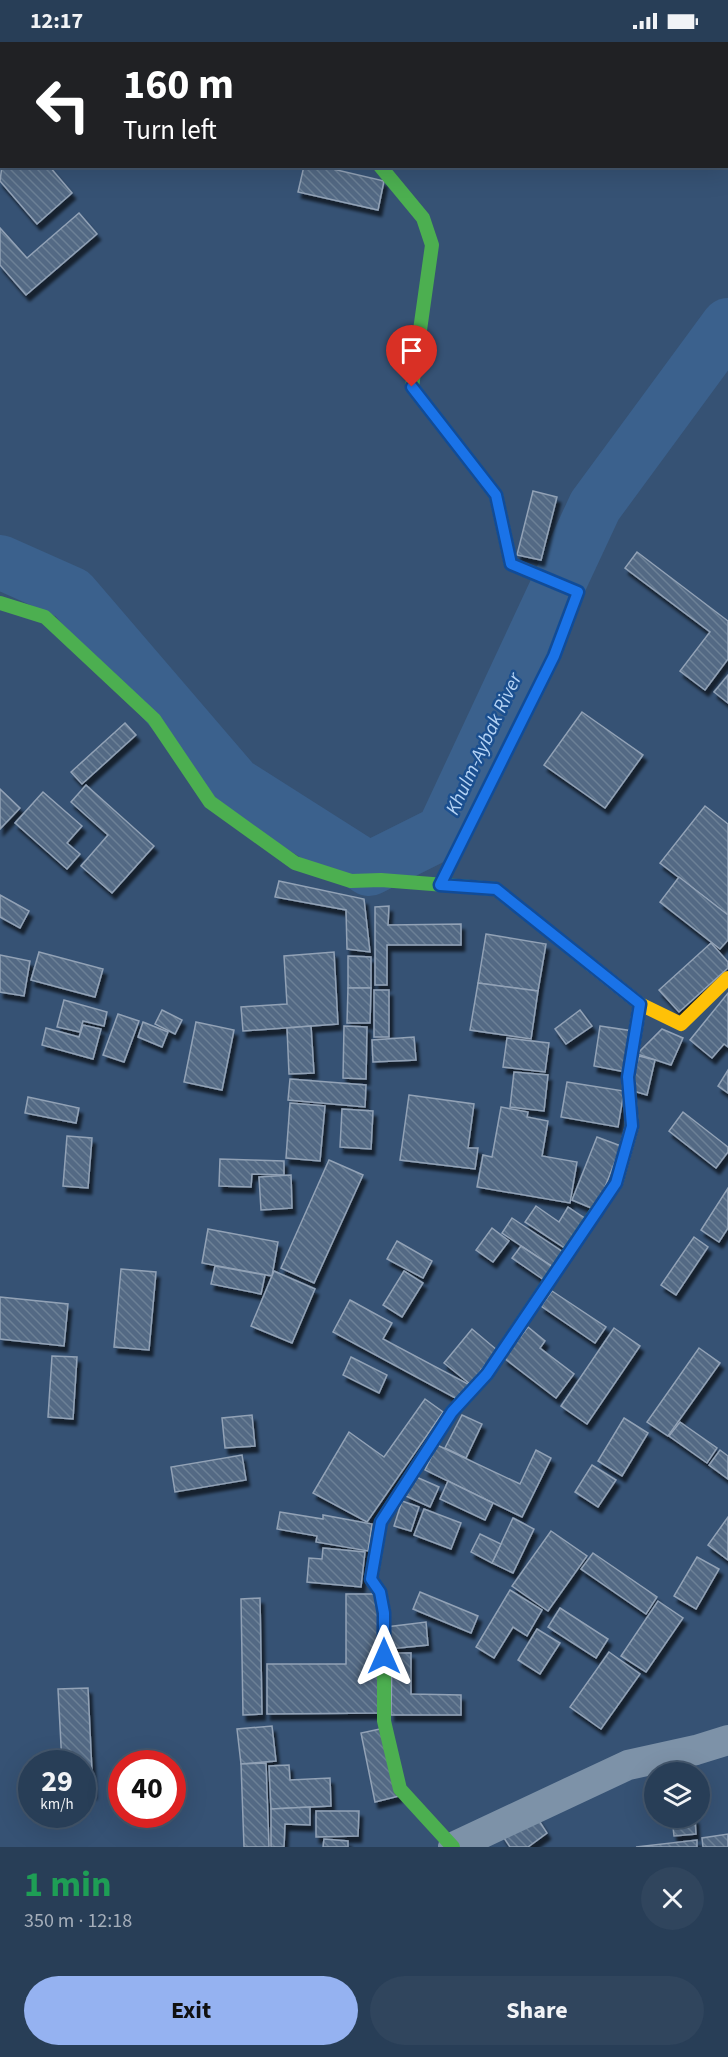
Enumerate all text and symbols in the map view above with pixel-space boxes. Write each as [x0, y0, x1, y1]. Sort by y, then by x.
text: 12:17 [30, 5, 83, 37]
text: 160 m [123, 55, 234, 115]
icon: left [24, 66, 102, 144]
text: Turn left [123, 111, 217, 150]
pin [386, 325, 437, 387]
icon: arrive [395, 334, 428, 367]
water label: Khulm-Aybak River [439, 667, 530, 820]
position arrow [352, 1624, 416, 1688]
speed limit sign: 40 [108, 1750, 186, 1828]
text: 29 [41, 1760, 73, 1803]
map controls [644, 1762, 710, 1828]
button: layers [644, 1762, 710, 1828]
text: km/h [40, 1794, 74, 1815]
text: 1 min [24, 1859, 112, 1910]
button: close [641, 1867, 704, 1930]
text: 350 m · 12:18 [24, 1907, 132, 1935]
button: Exit [24, 1976, 358, 2045]
button: Share [370, 1976, 704, 2045]

